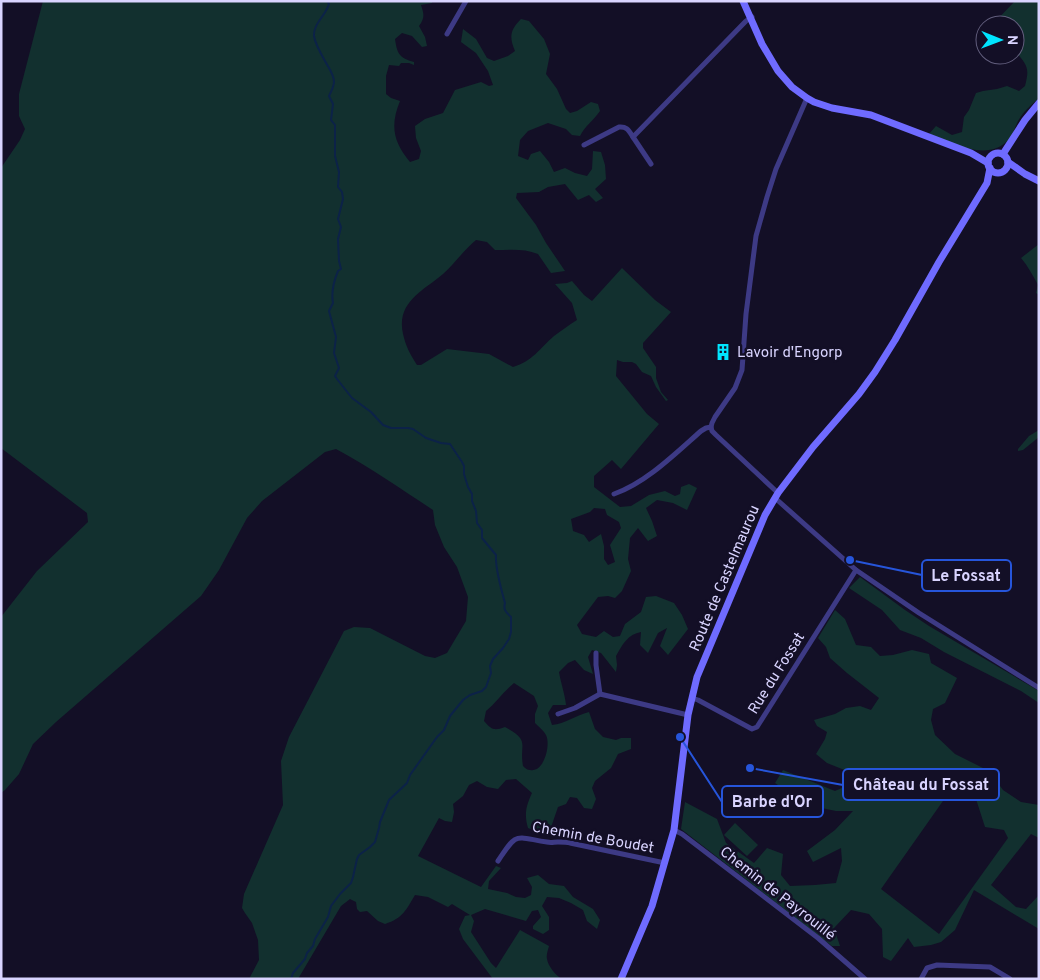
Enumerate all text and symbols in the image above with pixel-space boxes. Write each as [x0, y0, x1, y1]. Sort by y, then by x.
north arrow [975, 15, 1025, 65]
text: N [1003, 35, 1020, 45]
building icon: Lavoir d'Engorp [713, 342, 733, 362]
place label: Lavoir d'Engorp [737, 344, 843, 363]
street label: Route de Castelmaurou [686, 503, 765, 655]
callout: Le Fossat [922, 560, 1011, 591]
text: Le Fossat [931, 567, 1001, 587]
street label: Rue du Fossat [745, 629, 810, 718]
callout: Château du Fossat [843, 769, 999, 800]
text: Château du Fossat [853, 776, 989, 796]
callout: Barbe d'Or [722, 786, 823, 817]
text: Barbe d'Or [732, 793, 813, 813]
street label: Chemin de Boudet [530, 818, 655, 859]
street label: Chemin de Payrouillé [715, 843, 839, 945]

